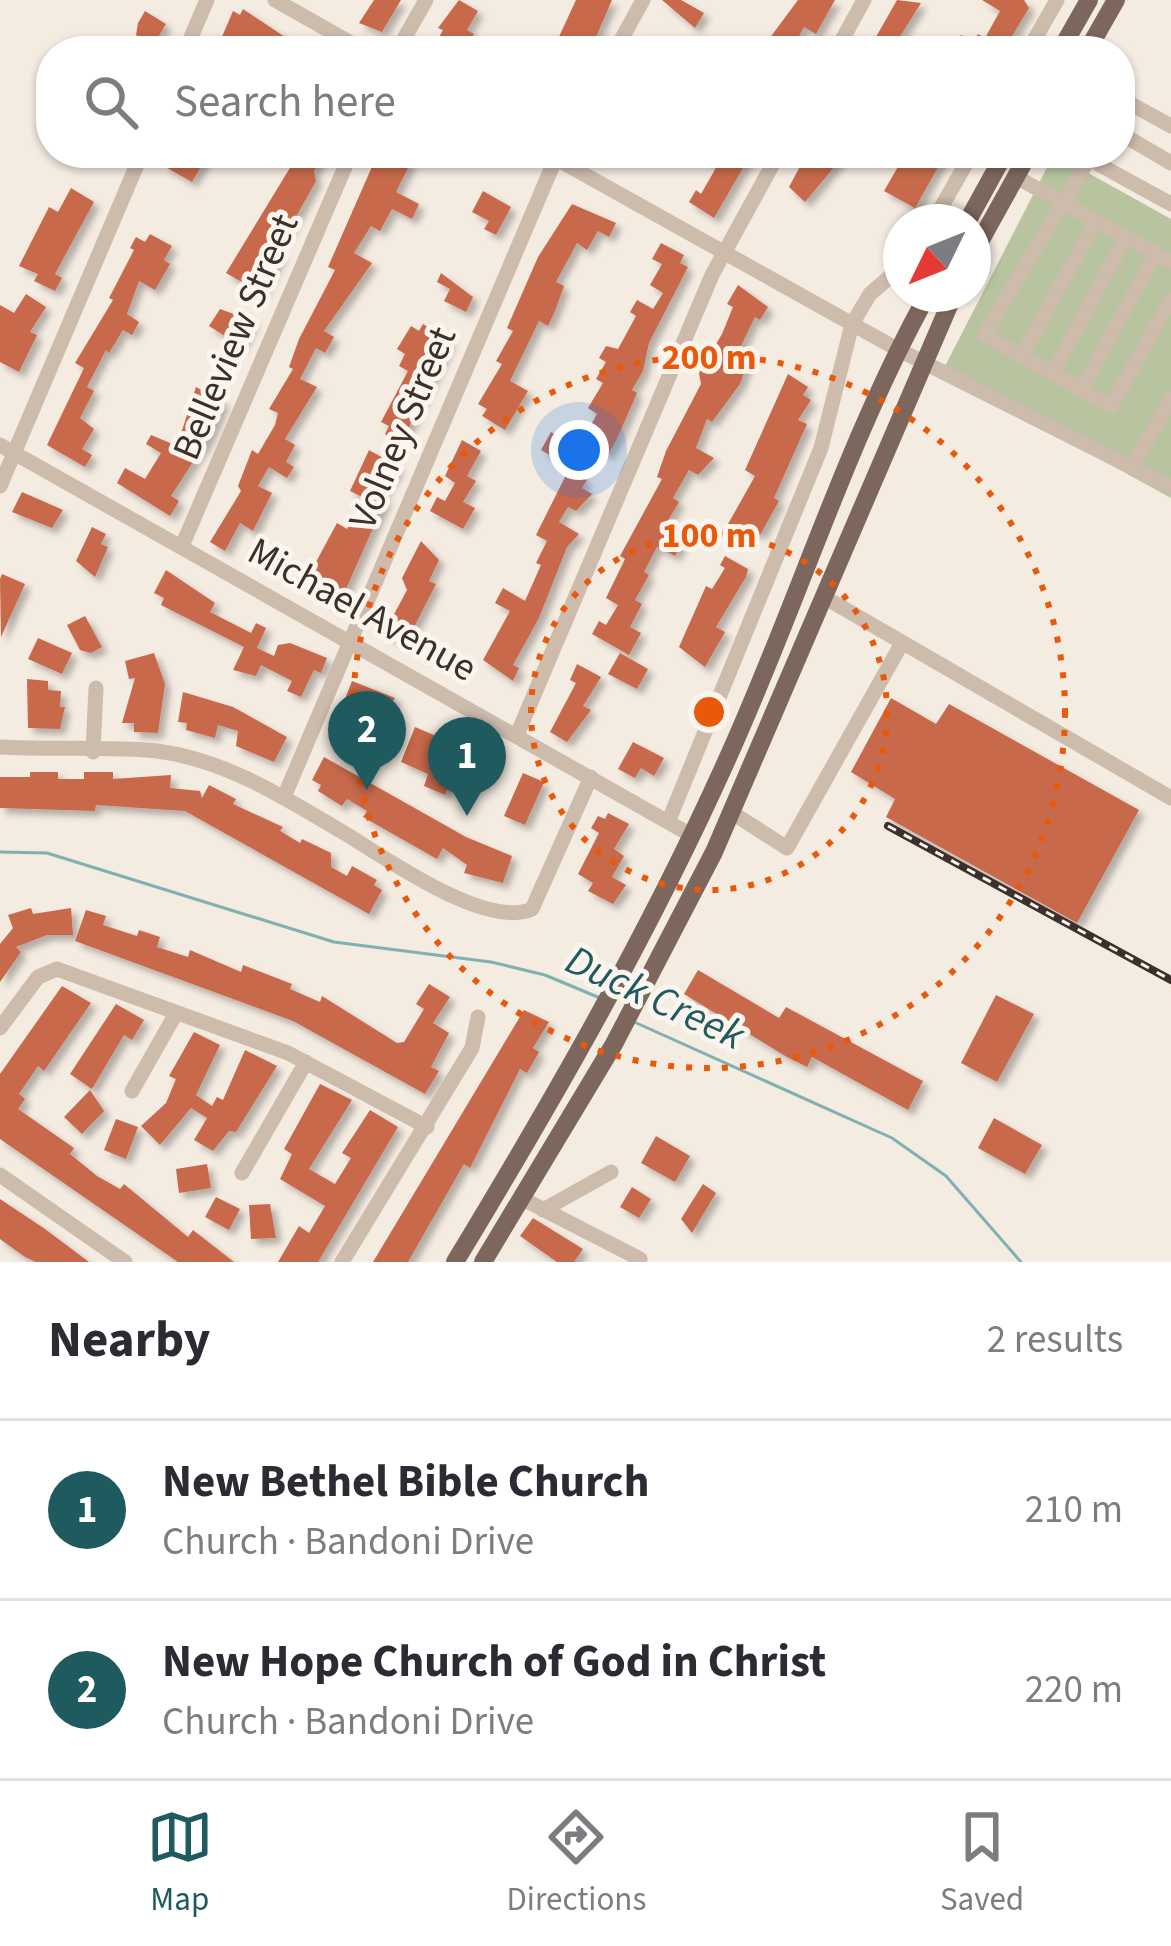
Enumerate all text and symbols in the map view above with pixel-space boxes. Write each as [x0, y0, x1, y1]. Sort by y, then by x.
search box [36, 36, 1135, 168]
icon: search [78, 69, 144, 135]
text: Search here [174, 70, 396, 134]
north arrow [883, 204, 991, 312]
street label: Belleview Street [159, 205, 313, 469]
street label: Volney Street [335, 318, 471, 538]
text: 200 m [661, 332, 757, 383]
your location [549, 420, 609, 480]
text: 100 m [661, 510, 757, 561]
street label: Michael Avenue [237, 524, 487, 696]
pin: 2 [328, 691, 406, 790]
centre of rings [688, 691, 730, 733]
pin: 1 [428, 717, 506, 816]
water label: Duck Creek [556, 930, 755, 1066]
text: Nearby [48, 1304, 210, 1376]
text: 2 results [987, 1312, 1123, 1368]
text: New Bethel Bible Church [162, 1450, 649, 1514]
text: 1 [77, 1482, 97, 1538]
text: 210 m [1025, 1482, 1123, 1538]
text: Church · Bandoni Drive [162, 1514, 534, 1570]
text: New Hope Church of God in Christ [162, 1630, 826, 1694]
text: 2 [77, 1662, 97, 1718]
text: 220 m [1025, 1662, 1123, 1718]
text: Church · Bandoni Drive [162, 1694, 534, 1750]
tab: Map [147, 1804, 213, 1923]
tab: Directions [507, 1804, 646, 1923]
tab: Saved [940, 1804, 1024, 1923]

